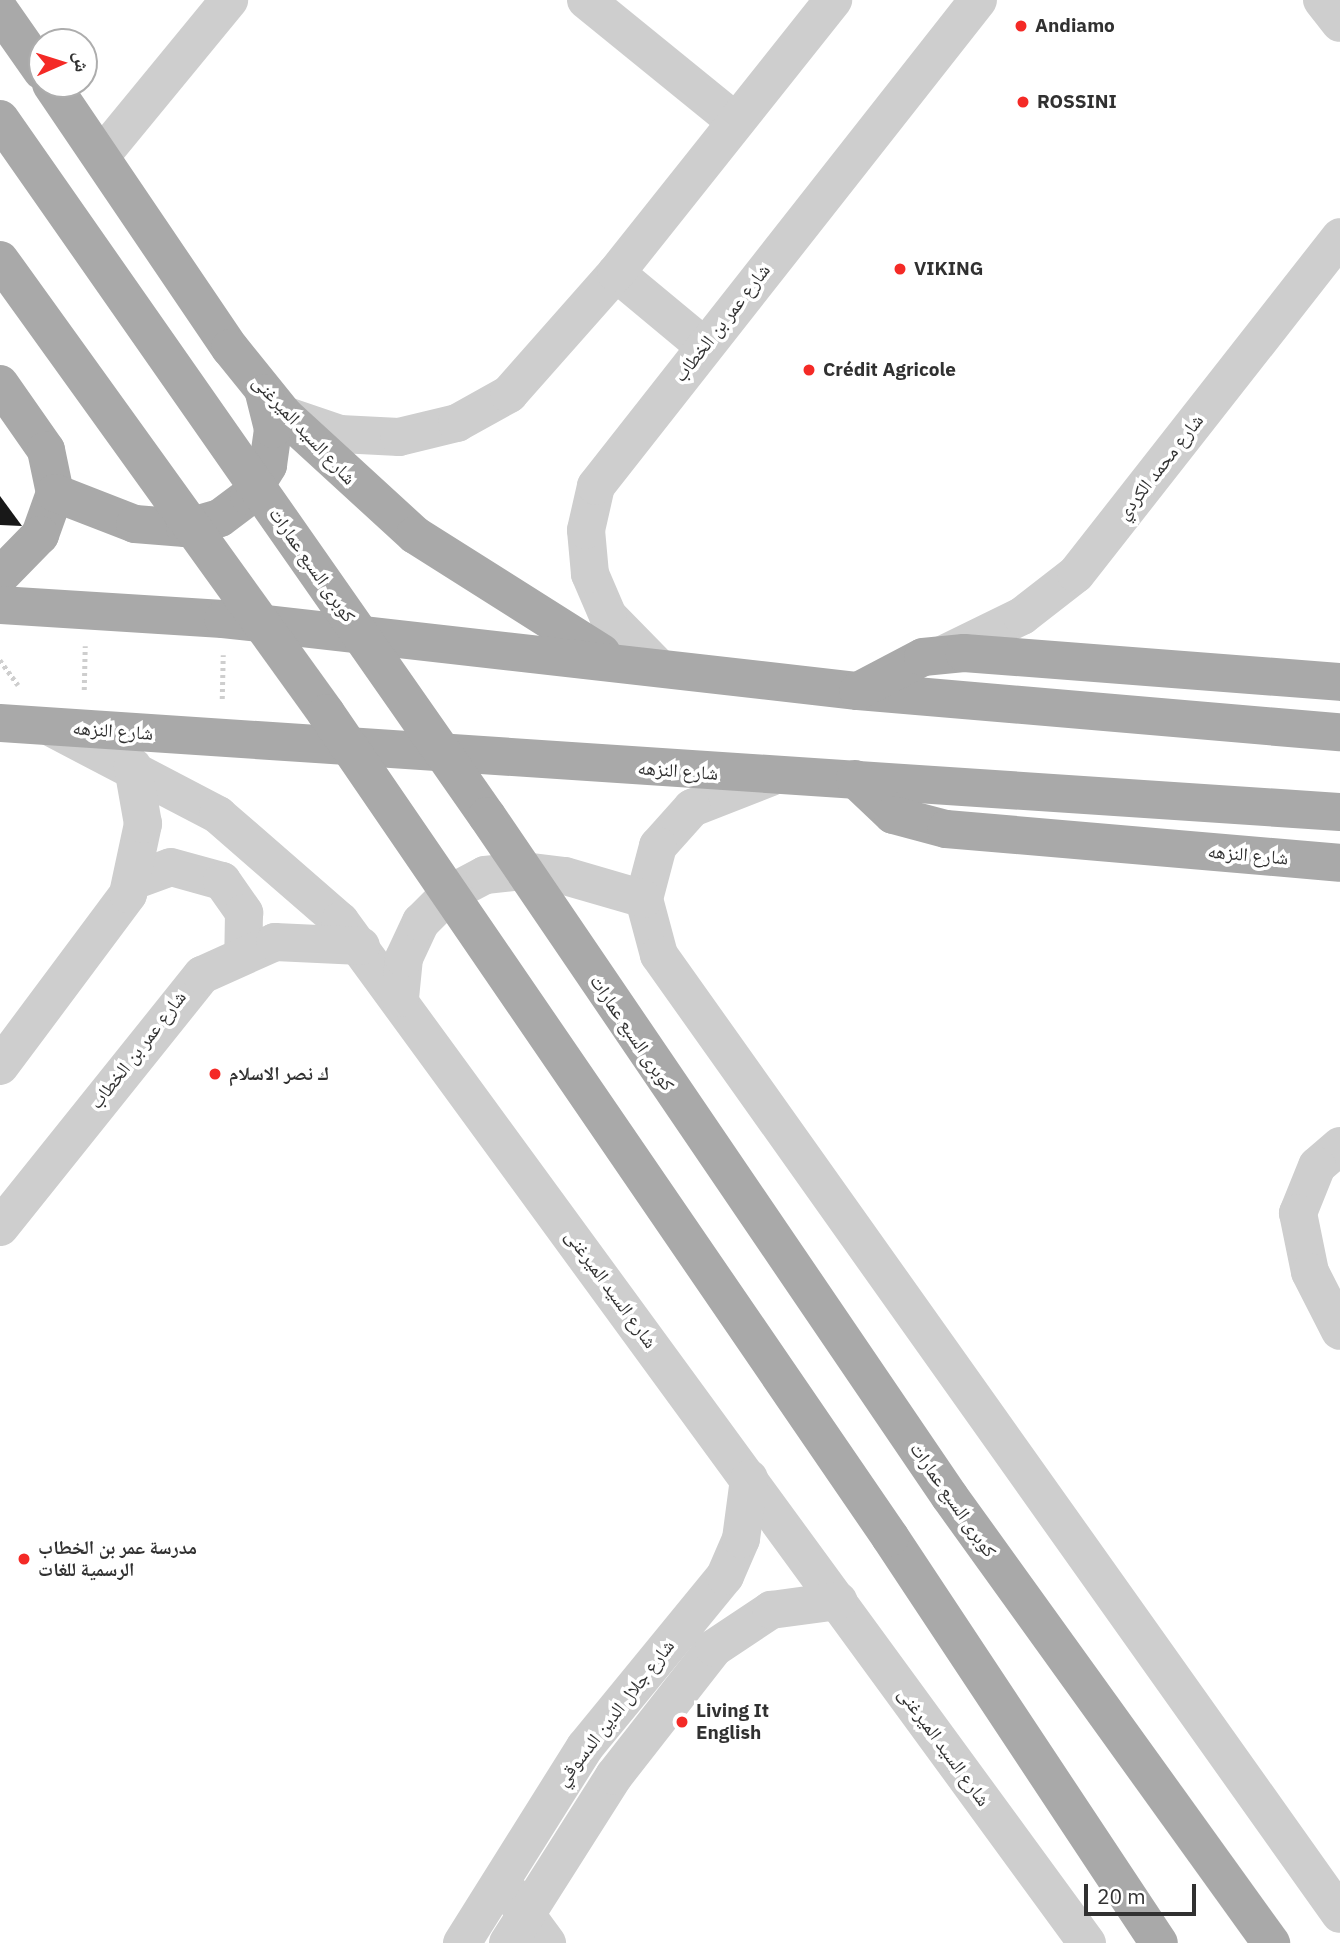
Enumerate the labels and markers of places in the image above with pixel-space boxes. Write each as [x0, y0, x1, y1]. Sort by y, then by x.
place label: Andiamo [1035, 15, 1115, 37]
marker: Andiamo [1013, 18, 1029, 34]
place label: ROSSINI [1037, 91, 1117, 113]
marker: ROSSINI [1015, 94, 1031, 110]
place label: VIKING [914, 258, 983, 280]
marker: VIKING [892, 261, 908, 277]
place label: Crédit Agricole [823, 359, 956, 381]
marker: Crédit Agricole [801, 362, 817, 378]
place label: ك نصر الاسلام [229, 1063, 329, 1085]
marker: ك نصر الاسلام [207, 1066, 223, 1082]
place label: مدرسة عمر بن الخطاب الرسمية للغات [38, 1537, 197, 1581]
marker: مدرسة عمر بن الخطاب الرسمية للغات [16, 1551, 32, 1567]
place label: Living It English [696, 1700, 769, 1744]
marker: Living It English [674, 1714, 690, 1730]

